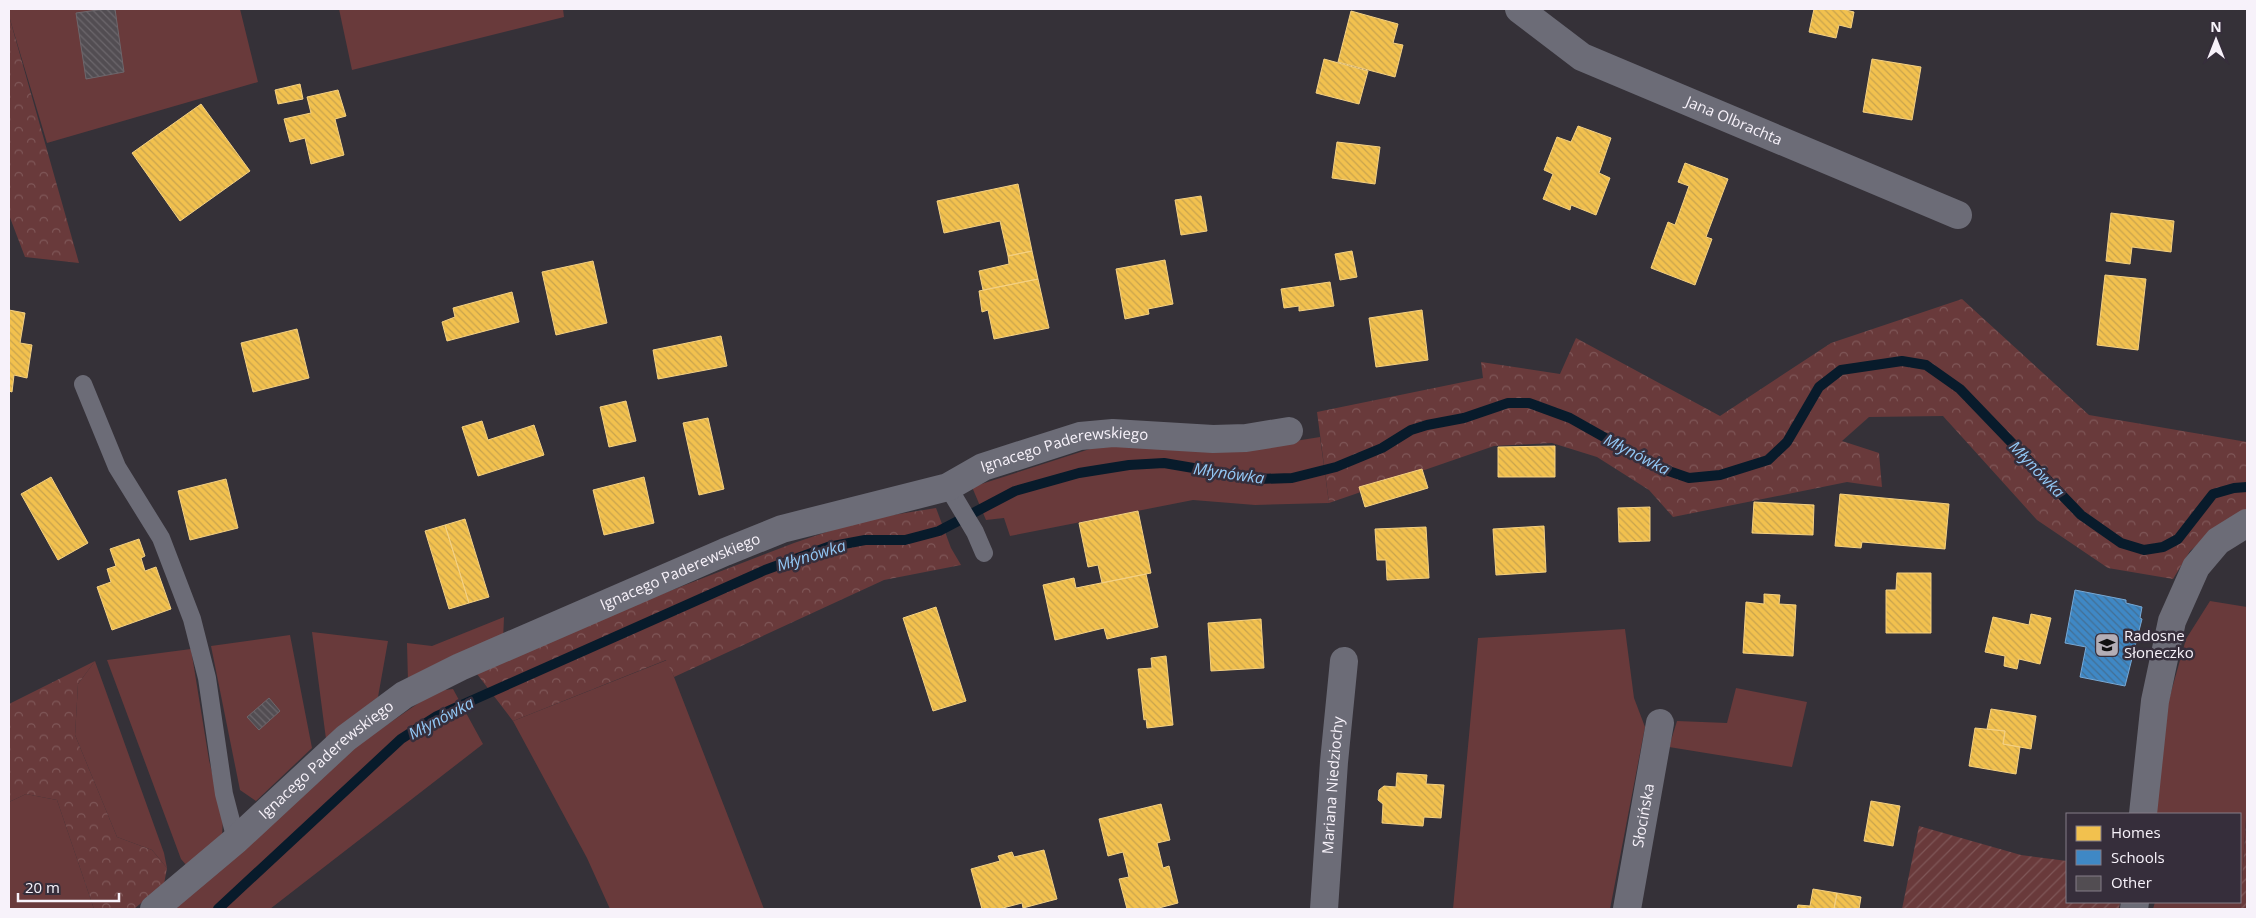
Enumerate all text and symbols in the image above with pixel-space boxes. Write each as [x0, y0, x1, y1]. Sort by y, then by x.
north arrow [2191, 15, 2241, 65]
text: N [2210, 17, 2222, 36]
street label: Jana Olbrachta [1681, 90, 1786, 149]
street label: Ignacego Paderewskiego [978, 422, 1149, 476]
water label: Młynówka [1600, 428, 1674, 480]
water label: Młynówka [2004, 436, 2070, 502]
water label: Młynówka [1192, 457, 1266, 489]
street label: Ignacego Paderewskiego [597, 528, 763, 614]
water label: Młynówka [774, 534, 848, 576]
place label: Radosne Słoneczko [2124, 625, 2194, 662]
school or university icon: Radosne Słoneczko [2094, 632, 2120, 658]
water label: Młynówka [404, 692, 478, 744]
street label: Ignacego Paderewskiego [254, 695, 397, 823]
street label: Mariana Niedziochy [1317, 715, 1348, 855]
street label: Słocińska [1627, 782, 1658, 849]
legend [2066, 813, 2241, 903]
text: Homes [2111, 822, 2161, 842]
text: Schools [2111, 847, 2165, 867]
scale bar [18, 870, 119, 902]
text: Other [2111, 872, 2152, 892]
text: 20 m [25, 877, 60, 897]

